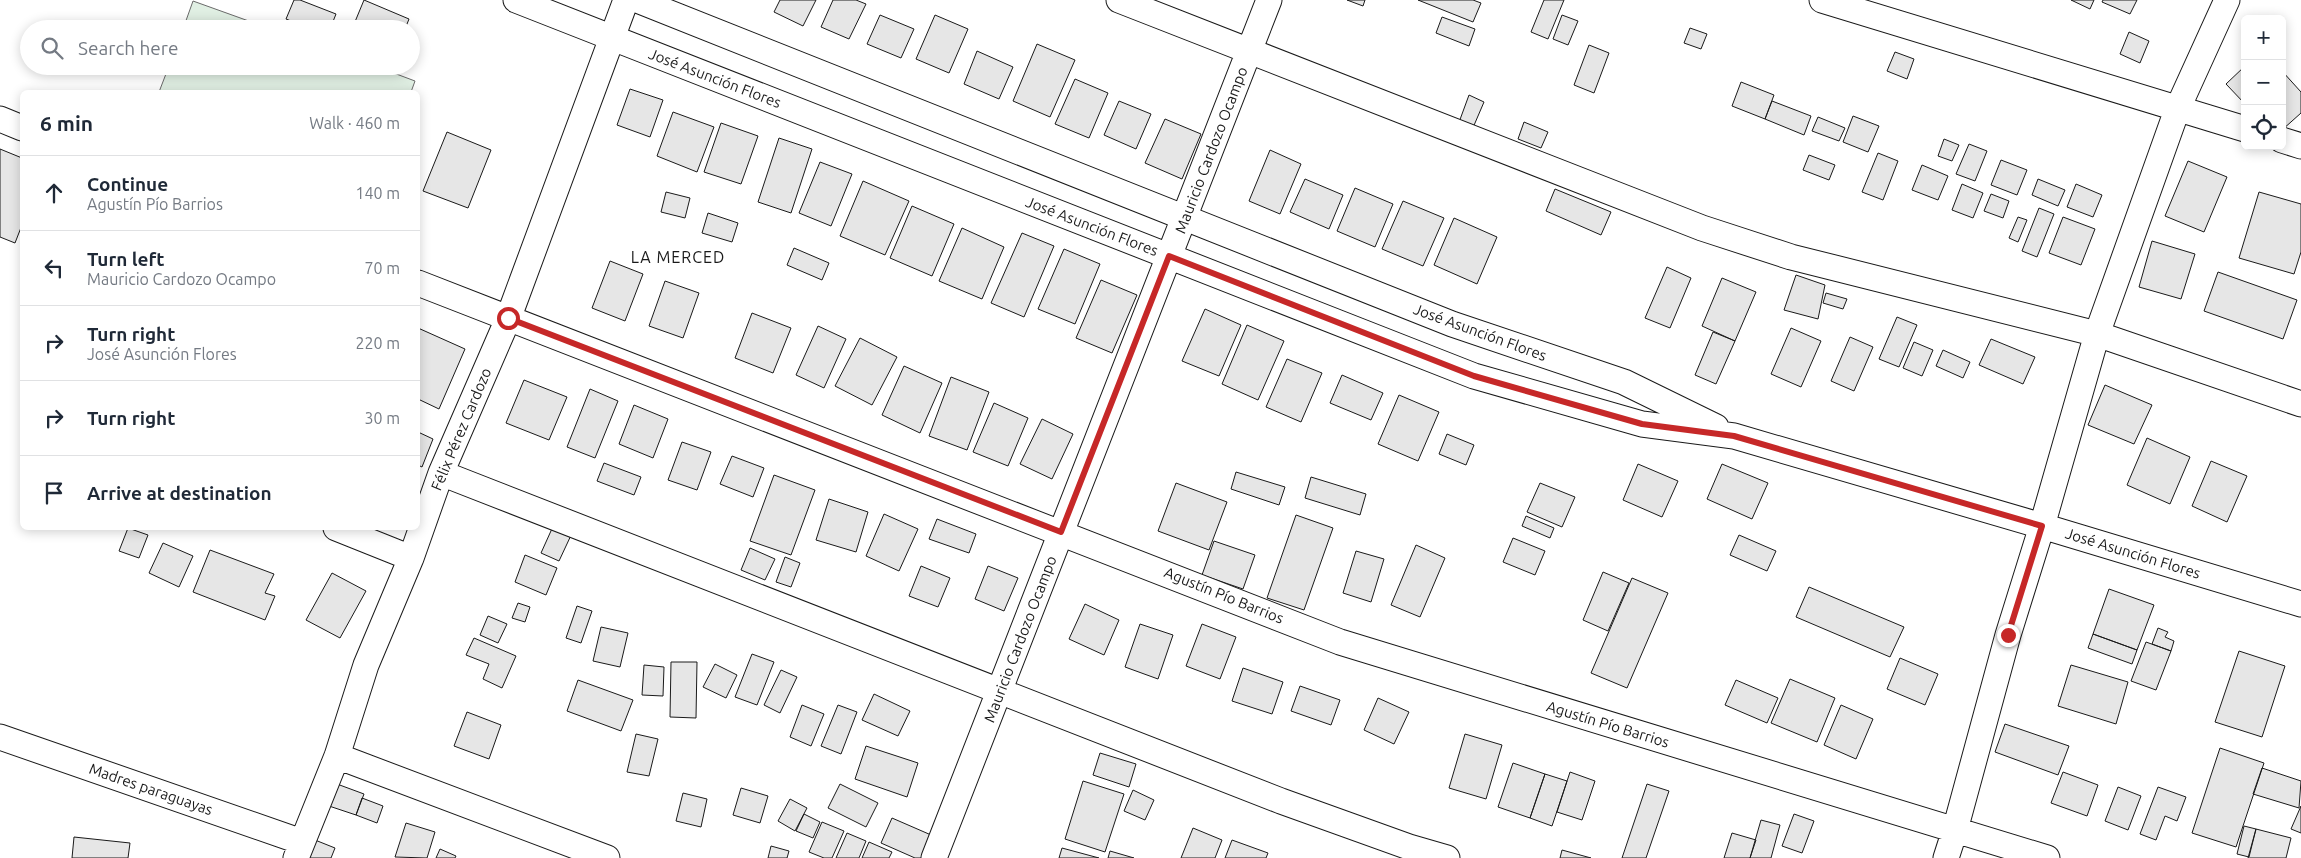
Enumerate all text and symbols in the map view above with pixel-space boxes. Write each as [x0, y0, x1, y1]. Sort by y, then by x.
map controls [2241, 15, 2286, 150]
button: + [2241, 15, 2286, 60]
search box [20, 20, 420, 75]
icon: search [38, 34, 66, 62]
text: Search here [78, 37, 178, 59]
street label: José Asunción Flores [646, 45, 784, 111]
button: − [2241, 60, 2286, 105]
street label: Mauricio Cardozo Ocampo [1171, 64, 1251, 236]
button: locate [2241, 105, 2286, 150]
text: 6 min [40, 111, 93, 135]
text: Walk · 460 m [309, 114, 400, 132]
text: Continue [87, 173, 168, 195]
icon: ahead [40, 179, 68, 207]
text: 140 m [355, 184, 400, 202]
street label: José Asunción Flores [1023, 193, 1161, 259]
text: Agustín Pío Barrios [87, 195, 223, 213]
text: Turn left [87, 248, 165, 270]
district label: LA MERCED [631, 248, 725, 266]
icon: left [40, 254, 68, 282]
text: 70 m [364, 259, 400, 277]
text: Mauricio Cardozo Ocampo [87, 270, 276, 288]
street label: José Asunción Flores [1411, 300, 1549, 364]
route start [497, 307, 520, 330]
text: Turn right [87, 323, 175, 345]
icon: right [40, 329, 68, 357]
text: 220 m [355, 334, 400, 352]
text: José Asunción Flores [87, 345, 237, 363]
street label: Félix Pérez Cardozo [427, 365, 495, 493]
icon: right [40, 404, 68, 432]
text: Turn right [87, 407, 175, 429]
text: 30 m [364, 409, 400, 427]
icon: arrive [40, 479, 68, 507]
text: Arrive at destination [87, 482, 272, 504]
street label: José Asunción Flores [2063, 524, 2203, 582]
street label: Mauricio Cardozo Ocampo [980, 553, 1060, 725]
street label: Agustín Pío Barrios [1162, 563, 1286, 627]
route end [1997, 624, 2020, 647]
street label: Agustín Pío Barrios [1545, 697, 1671, 751]
street label: Madres paraguayas [87, 760, 215, 818]

